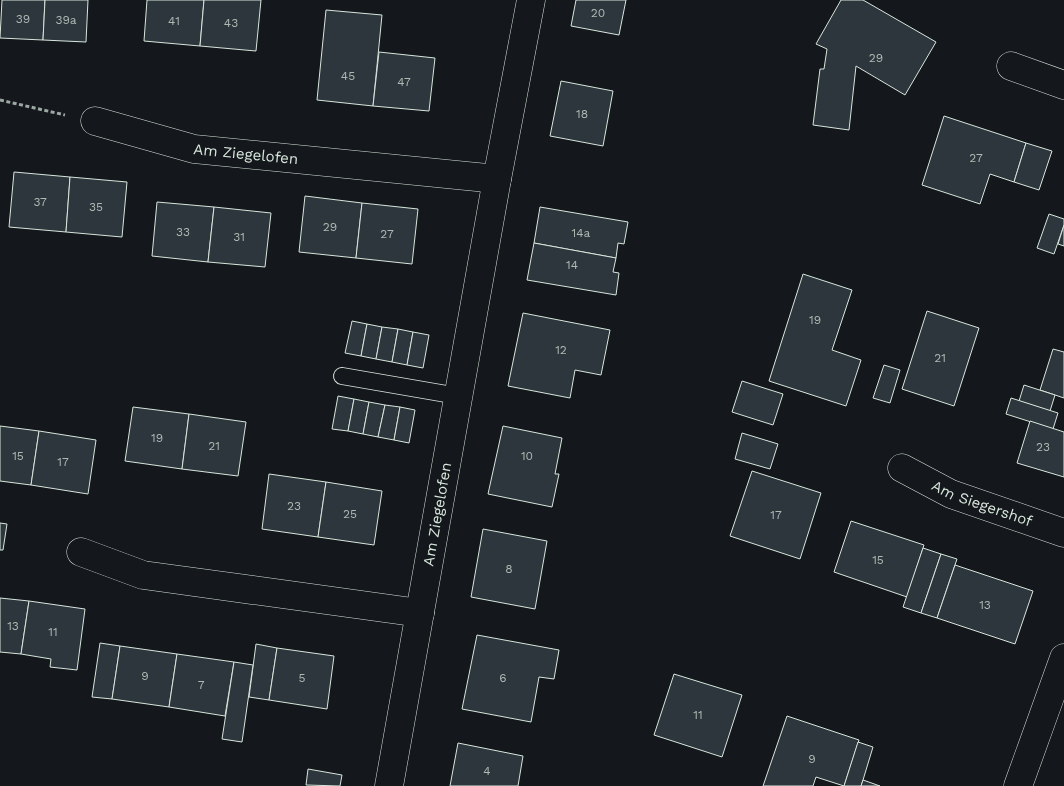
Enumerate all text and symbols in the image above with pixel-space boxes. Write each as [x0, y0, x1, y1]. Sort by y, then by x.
house number: 20 [591, 6, 605, 20]
house number: 39 [16, 12, 30, 26]
house number: 39a [55, 13, 77, 27]
house number: 41 [168, 14, 180, 28]
house number: 43 [224, 16, 238, 30]
house number: 29 [869, 51, 883, 65]
house number: 45 [341, 69, 355, 83]
house number: 47 [397, 75, 411, 89]
house number: 18 [576, 107, 588, 121]
street label: Am Ziegelofen [193, 140, 299, 168]
house number: 27 [969, 151, 983, 165]
house number: 37 [33, 195, 47, 209]
house number: 35 [89, 200, 103, 214]
house number: 29 [323, 220, 337, 234]
house number: 33 [176, 225, 190, 239]
house number: 14a [572, 226, 591, 240]
house number: 27 [380, 227, 394, 241]
house number: 31 [233, 230, 245, 244]
house number: 14 [566, 258, 578, 272]
house number: 19 [809, 313, 821, 327]
house number: 12 [555, 343, 567, 357]
house number: 21 [934, 351, 946, 365]
house number: 19 [151, 431, 163, 445]
house number: 21 [208, 439, 220, 453]
house number: 23 [1036, 440, 1050, 454]
house number: 15 [12, 449, 24, 463]
house number: 10 [521, 449, 533, 463]
house number: 17 [57, 455, 69, 469]
street label: Am Ziegelofen [419, 461, 455, 568]
street label: Am Siegershof [929, 476, 1035, 530]
house number: 23 [287, 499, 301, 513]
house number: 25 [343, 507, 357, 521]
house number: 17 [770, 508, 782, 522]
house number: 15 [872, 553, 884, 567]
house number: 8 [505, 562, 513, 576]
house number: 13 [979, 598, 991, 612]
house number: 13 [7, 619, 19, 633]
house number: 11 [48, 625, 58, 639]
house number: 9 [141, 669, 149, 683]
house number: 5 [299, 671, 306, 685]
house number: 6 [499, 671, 507, 685]
house number: 7 [198, 678, 205, 692]
house number: 11 [693, 708, 703, 722]
house number: 9 [808, 752, 816, 766]
house number: 4 [483, 764, 491, 778]

